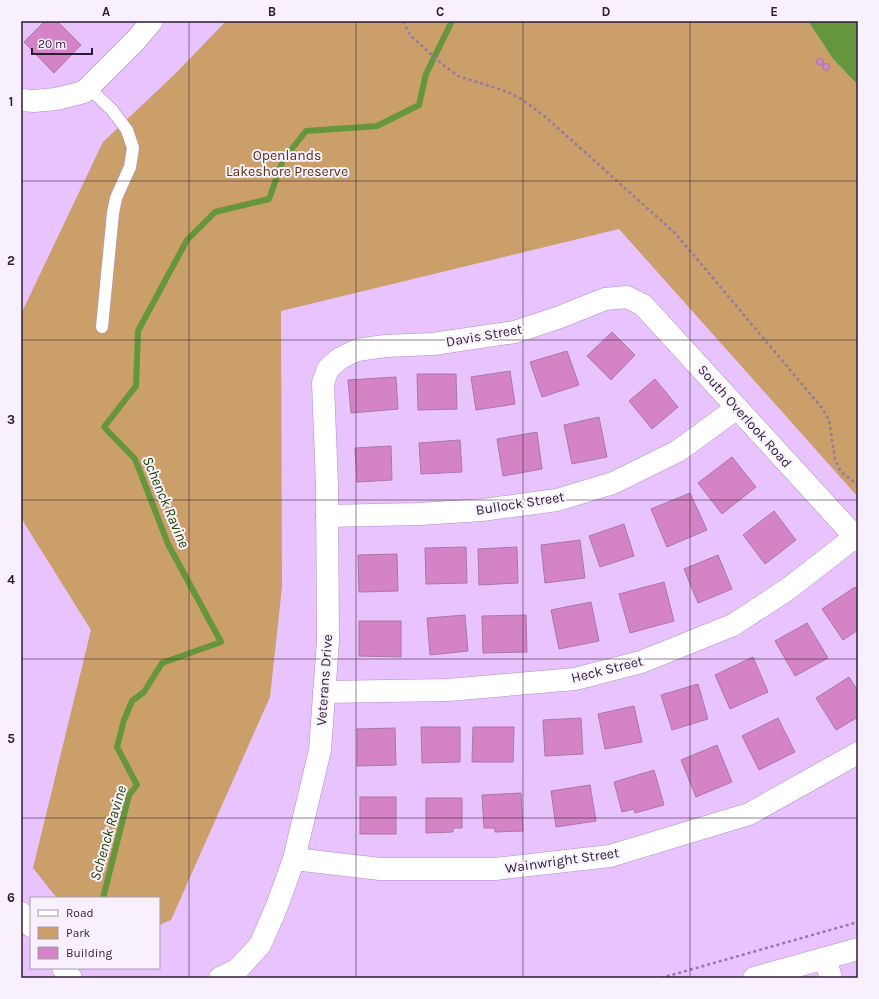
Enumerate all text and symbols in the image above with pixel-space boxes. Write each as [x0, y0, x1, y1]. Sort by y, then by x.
text: A [102, 4, 110, 19]
text: B [268, 4, 276, 19]
text: C [436, 4, 444, 19]
text: D [602, 4, 611, 19]
text: E [770, 4, 778, 19]
scale bar [32, 30, 92, 56]
text: 20 m [38, 37, 66, 51]
text: 1 [9, 94, 13, 109]
park label: Openlands Lakeshore Preserve [226, 147, 348, 180]
text: 2 [7, 253, 15, 268]
street label: Davis Street [445, 320, 524, 351]
street label: South Overlook Road [694, 361, 795, 471]
text: 3 [7, 412, 15, 427]
water label: Schenck Ravine [139, 453, 193, 551]
street label: Bullock Street [475, 488, 566, 519]
text: 4 [7, 572, 15, 587]
street label: Veterans Drive [313, 634, 336, 726]
street label: Heck Street [569, 652, 645, 687]
text: 5 [7, 731, 15, 746]
water label: Schenck Ravine [86, 783, 130, 883]
street label: Wainwright Street [504, 844, 620, 877]
text: 6 [7, 890, 15, 905]
legend [30, 897, 160, 969]
text: Road [66, 906, 94, 920]
text: Park [66, 926, 91, 940]
text: Building [66, 946, 113, 960]

